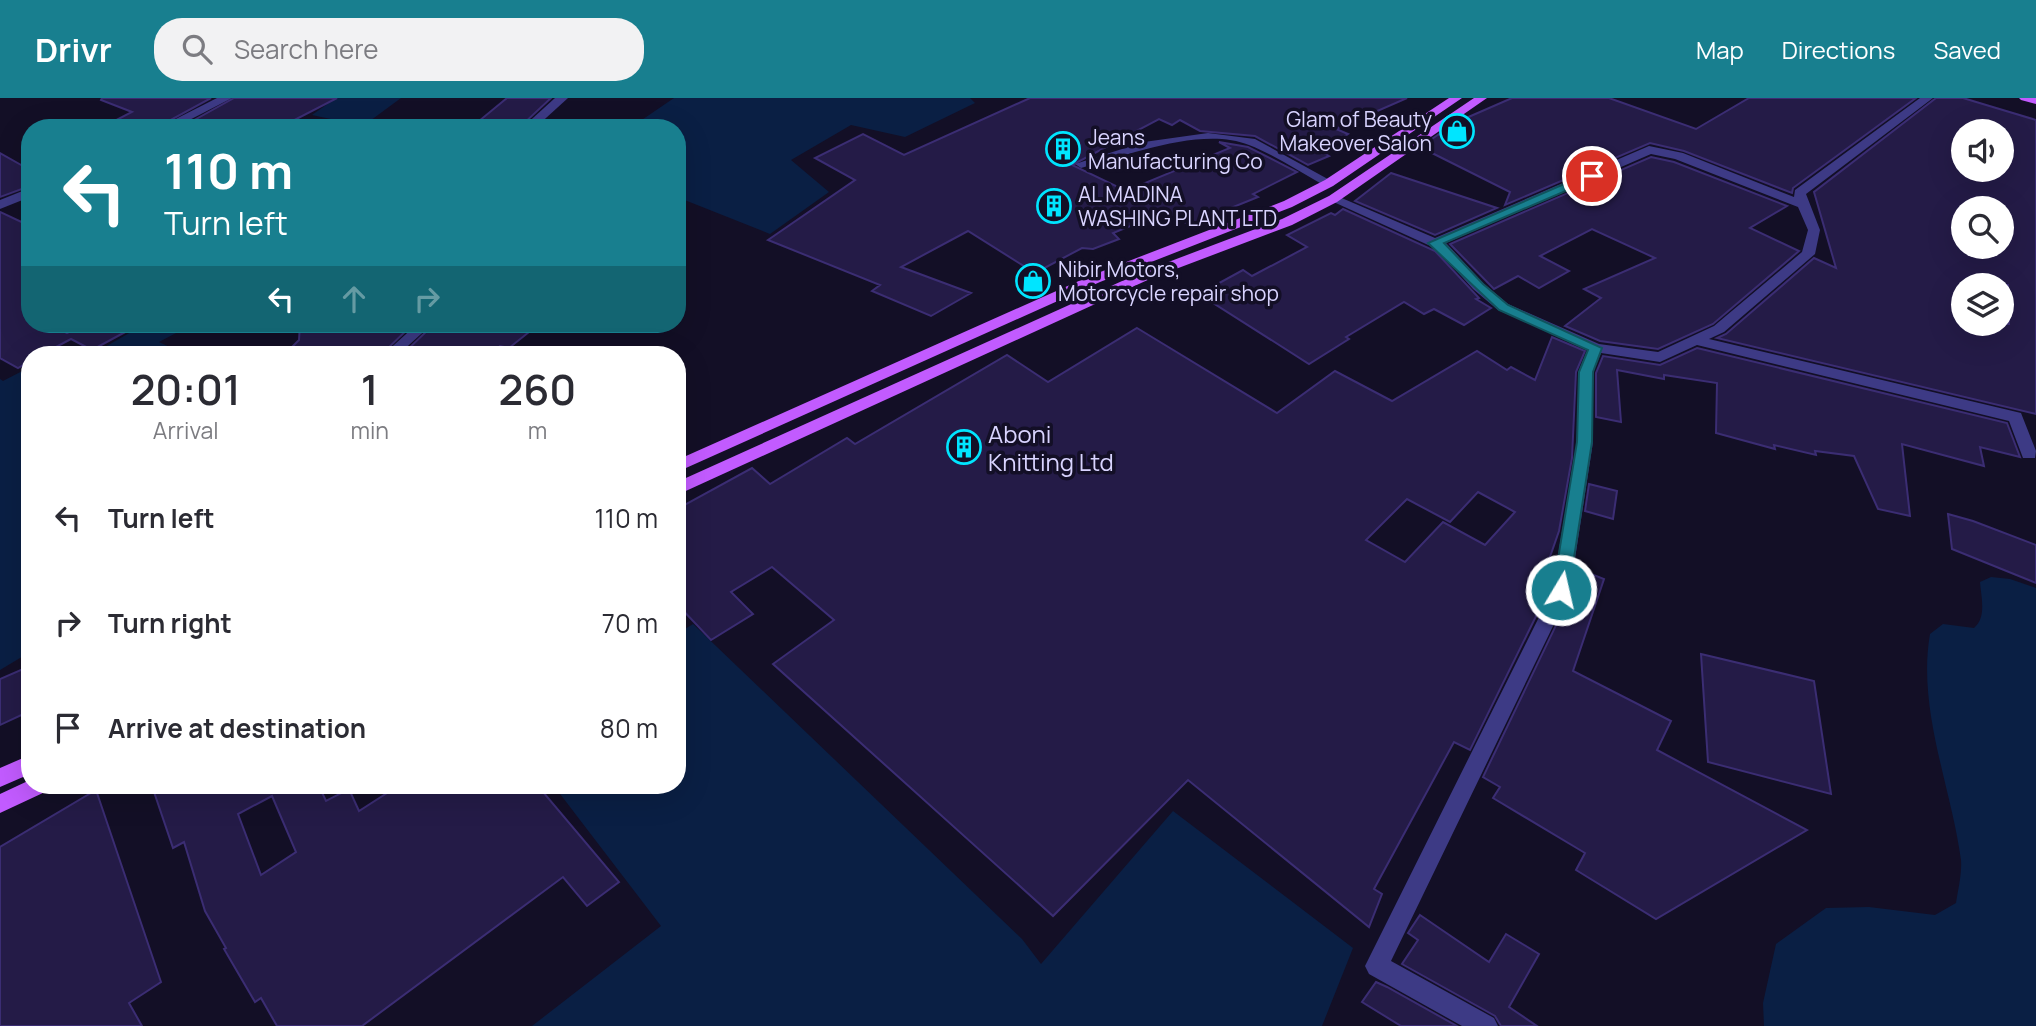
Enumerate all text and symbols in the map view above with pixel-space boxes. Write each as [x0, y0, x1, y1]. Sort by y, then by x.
search box [154, 18, 644, 81]
text: Drivr [35, 27, 112, 72]
icon: search [178, 30, 216, 68]
text: Search here [234, 31, 378, 67]
text: Map [1696, 33, 1744, 66]
text: Directions [1782, 33, 1895, 66]
text: Saved [1933, 33, 2001, 66]
place label: Glam of Beauty Makeover Salon [1279, 105, 1432, 157]
shop icon: Glam of Beauty Makeover Salon [1438, 112, 1476, 150]
map controls [1951, 119, 2014, 336]
button: sound [1951, 119, 2014, 182]
place label: Jeans Manufacturing Co [1088, 123, 1263, 175]
building icon: Jeans Manufacturing Co [1044, 130, 1082, 168]
text: 110 m [164, 137, 293, 204]
pin [1562, 146, 1622, 206]
icon: left [49, 147, 140, 238]
icon: arrive [1573, 157, 1611, 195]
place label: AL MADINA WASHING PLANT LTD [1078, 180, 1277, 232]
building icon: AL MADINA WASHING PLANT LTD [1035, 187, 1073, 225]
button: search [1951, 196, 2014, 259]
text: Turn left [164, 201, 288, 245]
place label: Nibir Motors, Motorcycle repair shop [1058, 255, 1279, 307]
shop icon: Nibir Motors, Motorcycle repair shop [1014, 262, 1052, 300]
button: layers [1951, 273, 2014, 336]
icon: left [262, 280, 300, 318]
icon: ahead [335, 280, 373, 318]
icon: right [408, 280, 446, 318]
text: 20:01 [131, 360, 241, 418]
text: 1 [361, 360, 379, 418]
text: 260 [499, 360, 576, 418]
text: Arrival [153, 414, 219, 446]
text: min [350, 414, 389, 446]
text: m [528, 414, 547, 446]
place label: Aboni Knitting Ltd [988, 417, 1114, 478]
building icon: Aboni Knitting Ltd [945, 428, 983, 466]
icon: left [49, 499, 87, 537]
text: Turn left [108, 500, 215, 536]
text: 110 m [595, 500, 658, 536]
position arrow [1524, 553, 1598, 627]
icon: right [49, 604, 87, 642]
text: Turn right [108, 605, 232, 641]
text: 70 m [602, 605, 658, 641]
icon: arrive [49, 709, 87, 747]
text: Arrive at destination [108, 710, 366, 746]
text: 80 m [600, 710, 658, 746]

